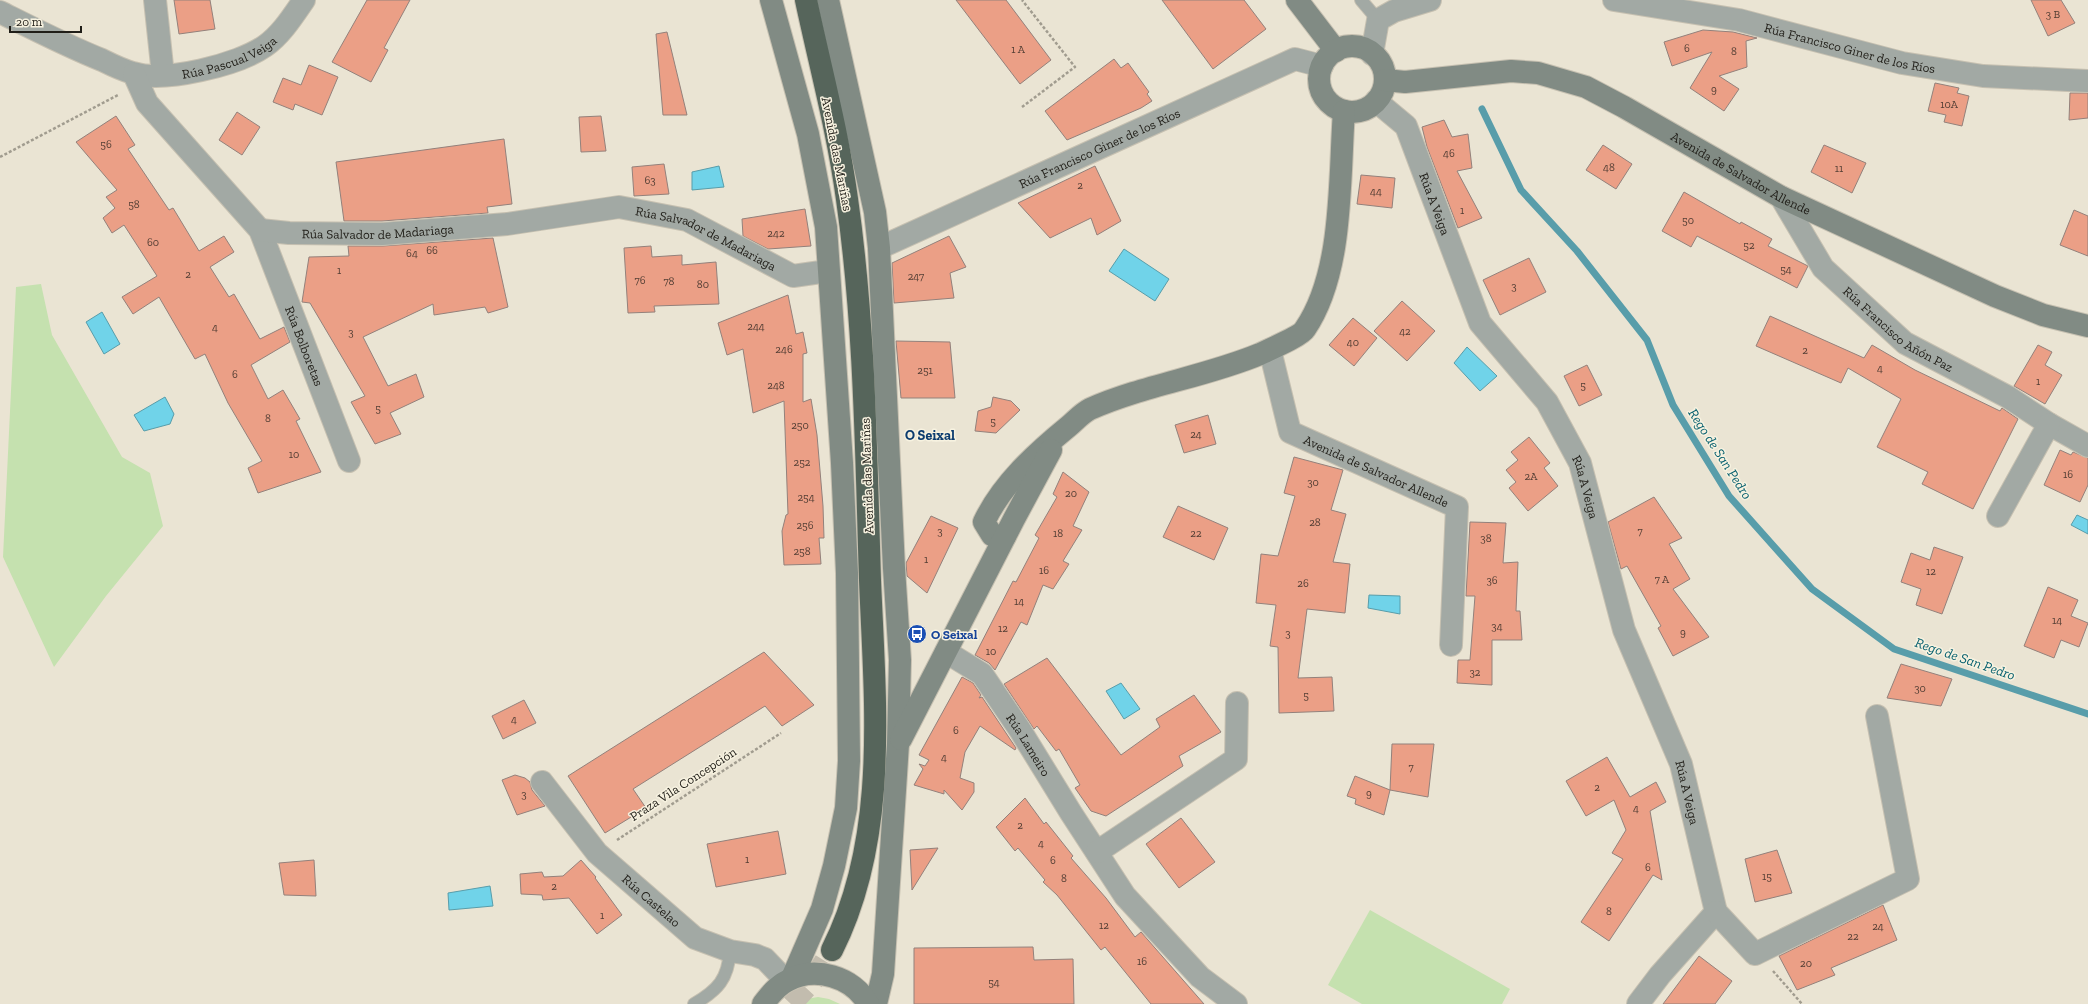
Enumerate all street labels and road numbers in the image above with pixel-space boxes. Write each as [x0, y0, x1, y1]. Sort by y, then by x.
street label: Rúa Francisco Giner de los Ríos [1763, 20, 1937, 76]
street label: Rúa Pascual Veiga [181, 32, 280, 81]
street label: Avenida das Mariñas [819, 96, 855, 213]
street label: Rúa Francisco Giner de los Ríos [1016, 105, 1183, 191]
street label: Avenida de Salvador Allende [1669, 128, 1813, 217]
street label: Rúa A Veiga [1417, 170, 1454, 238]
street label: Rúa Salvador de Madariaga [634, 203, 780, 274]
street label: Rúa Salvador de Madariaga [302, 221, 455, 242]
street label: Rúa Francisco Añón Paz [1840, 283, 1956, 375]
street label: Rúa Bolboretas [282, 304, 327, 388]
street label: Avenida das Mariñas [857, 417, 877, 534]
street label: Avenida de Salvador Allende [1301, 432, 1451, 510]
street label: Rúa A Veiga [1570, 452, 1602, 521]
street label: Rúa Lameiro [1003, 711, 1054, 779]
street label: Praza Vila Concepción [627, 744, 740, 824]
street label: Rúa A Veiga [1673, 759, 1703, 827]
street label: Rúa Castelao [619, 871, 684, 930]

